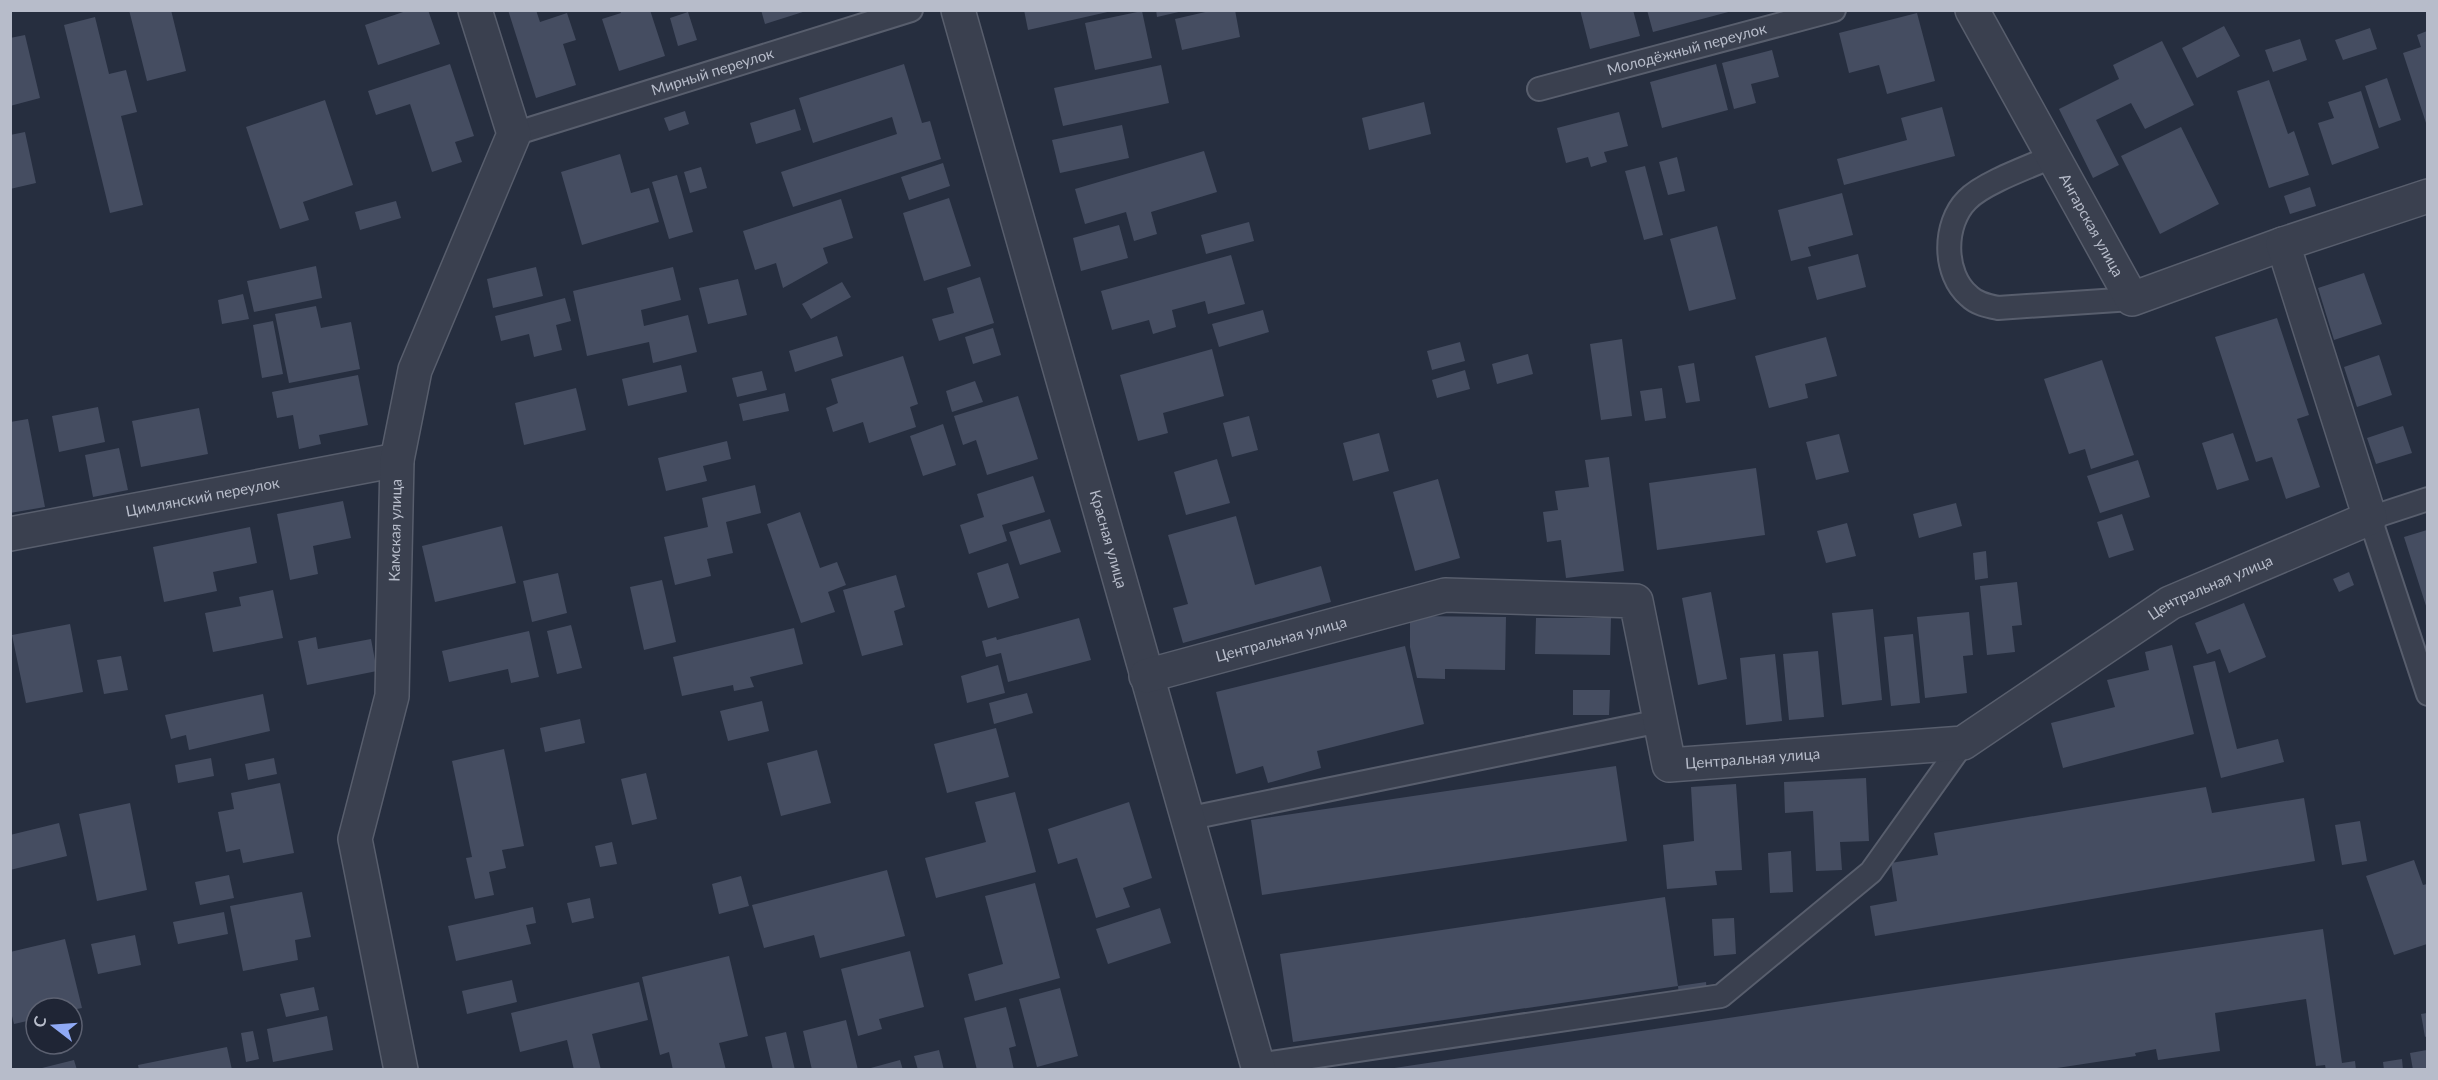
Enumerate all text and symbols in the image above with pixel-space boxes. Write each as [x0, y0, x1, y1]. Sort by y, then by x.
street label: Молодёжный переулок [1605, 18, 1768, 78]
street label: Мирный переулок [649, 43, 776, 99]
street label: Ангарская улица [2056, 170, 2128, 279]
street label: Цимлянский переулок [124, 473, 281, 520]
street label: Камская улица [384, 479, 405, 582]
street label: Красная улица [1087, 488, 1132, 590]
street label: Центральная улица [2144, 550, 2275, 623]
street label: Центральная улица [1213, 612, 1348, 665]
street label: Центральная улица [1684, 744, 1821, 772]
north arrow [24, 996, 84, 1056]
text: С [29, 1013, 50, 1029]

